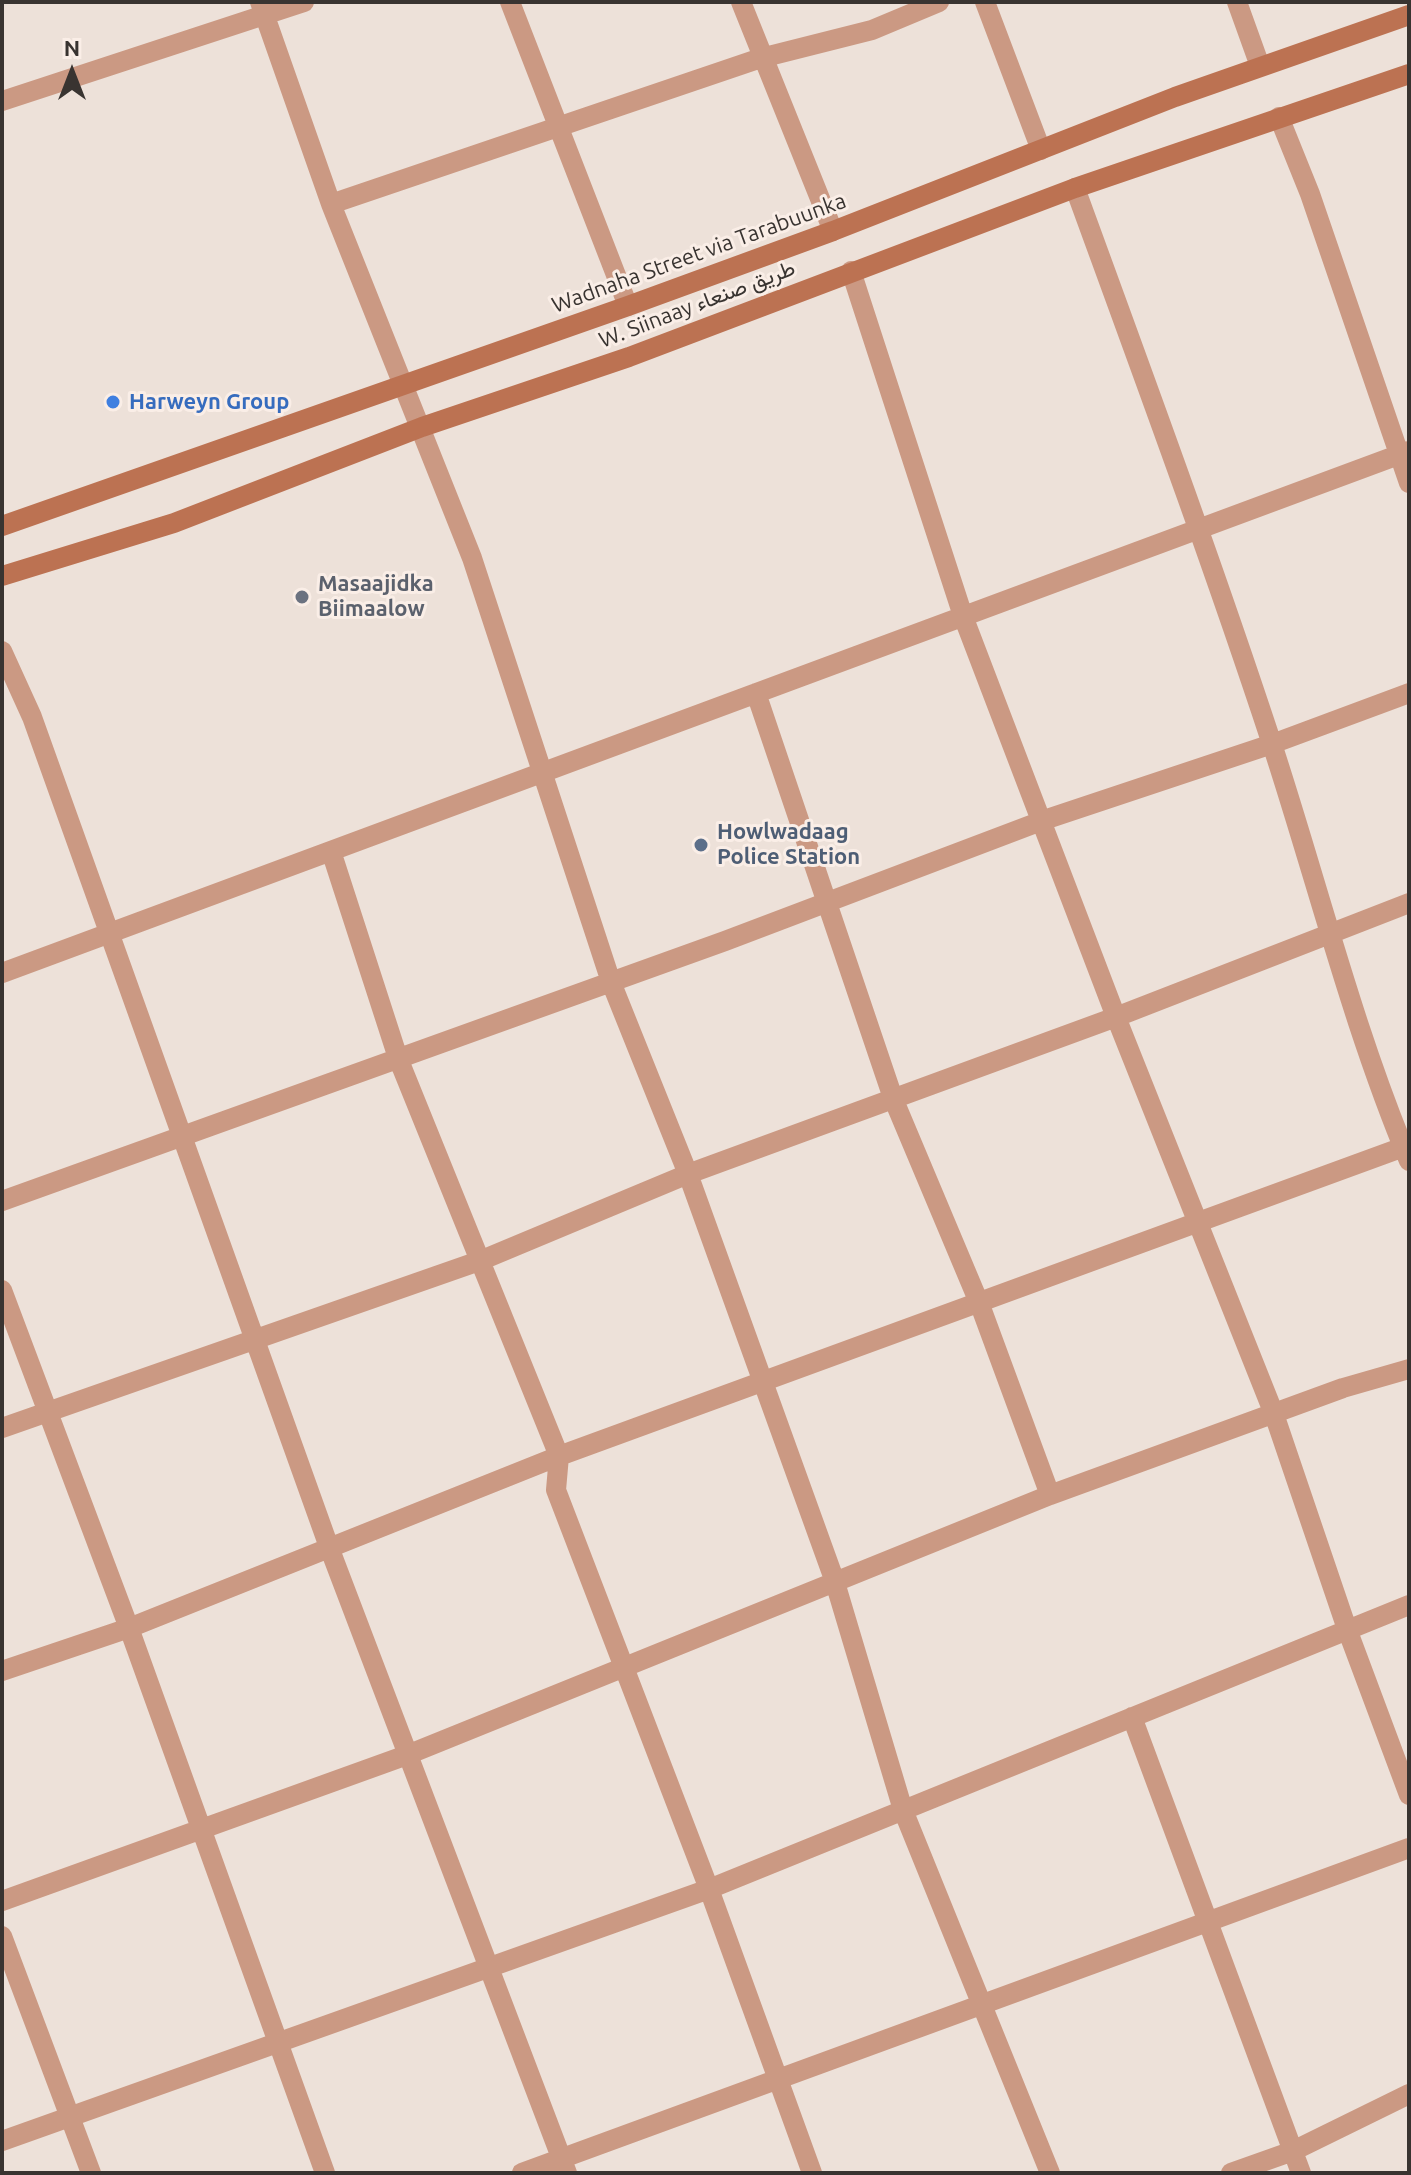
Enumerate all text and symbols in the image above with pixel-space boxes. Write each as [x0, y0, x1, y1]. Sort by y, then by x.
north arrow [32, 32, 112, 112]
text: N [64, 35, 80, 60]
street label: Wadnaha Street via Tarabuunka [548, 187, 850, 319]
street label: W. Siinaay طريق صنعاء [595, 254, 799, 354]
place label: Harweyn Group [129, 389, 289, 415]
marker: Harweyn Group [104, 393, 122, 411]
place label: Masaajidka Biimaalow [318, 571, 434, 622]
marker: Masaajidka Biimaalow [293, 588, 311, 606]
place label: Howlwadaag Police Station [717, 819, 860, 870]
marker: Howlwadaag Police Station [692, 836, 710, 854]

